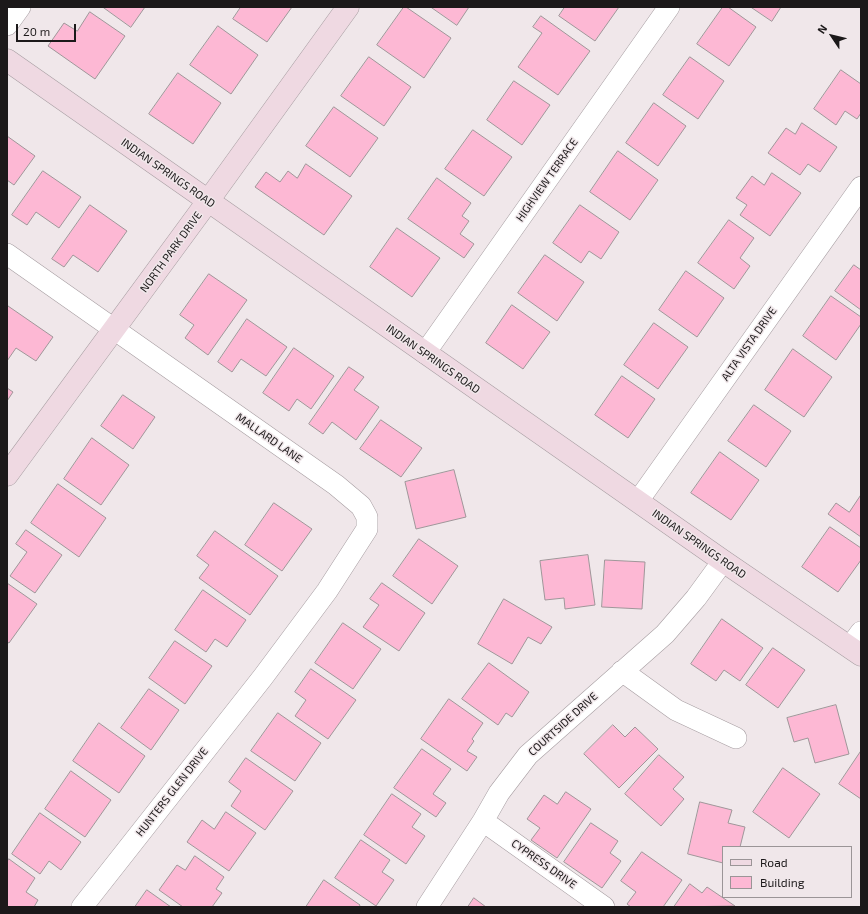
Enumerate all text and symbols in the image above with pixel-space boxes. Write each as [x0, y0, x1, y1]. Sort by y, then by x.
scale bar [18, 16, 78, 42]
north arrow [812, 16, 852, 56]
text: N [814, 22, 829, 36]
text: 20 m [23, 24, 50, 38]
street label: INDIAN SPRINGS ROAD [118, 136, 218, 210]
street label: HIGHVIEW TERRACE [513, 136, 581, 224]
street label: NORTH PARK DRIVE [137, 209, 205, 295]
street label: ALTA VISTA DRIVE [719, 305, 779, 383]
street label: INDIAN SPRINGS ROAD [383, 322, 483, 396]
street label: MALLARD LANE [233, 410, 305, 466]
street label: INDIAN SPRINGS ROAD [649, 507, 749, 581]
street label: COURTSIDE DRIVE [526, 689, 600, 759]
street label: HUNTERS GLEN DRIVE [133, 745, 211, 839]
street label: CYPRESS DRIVE [509, 837, 579, 891]
legend [722, 846, 852, 898]
text: Road [760, 855, 788, 869]
text: Building [760, 875, 804, 889]

